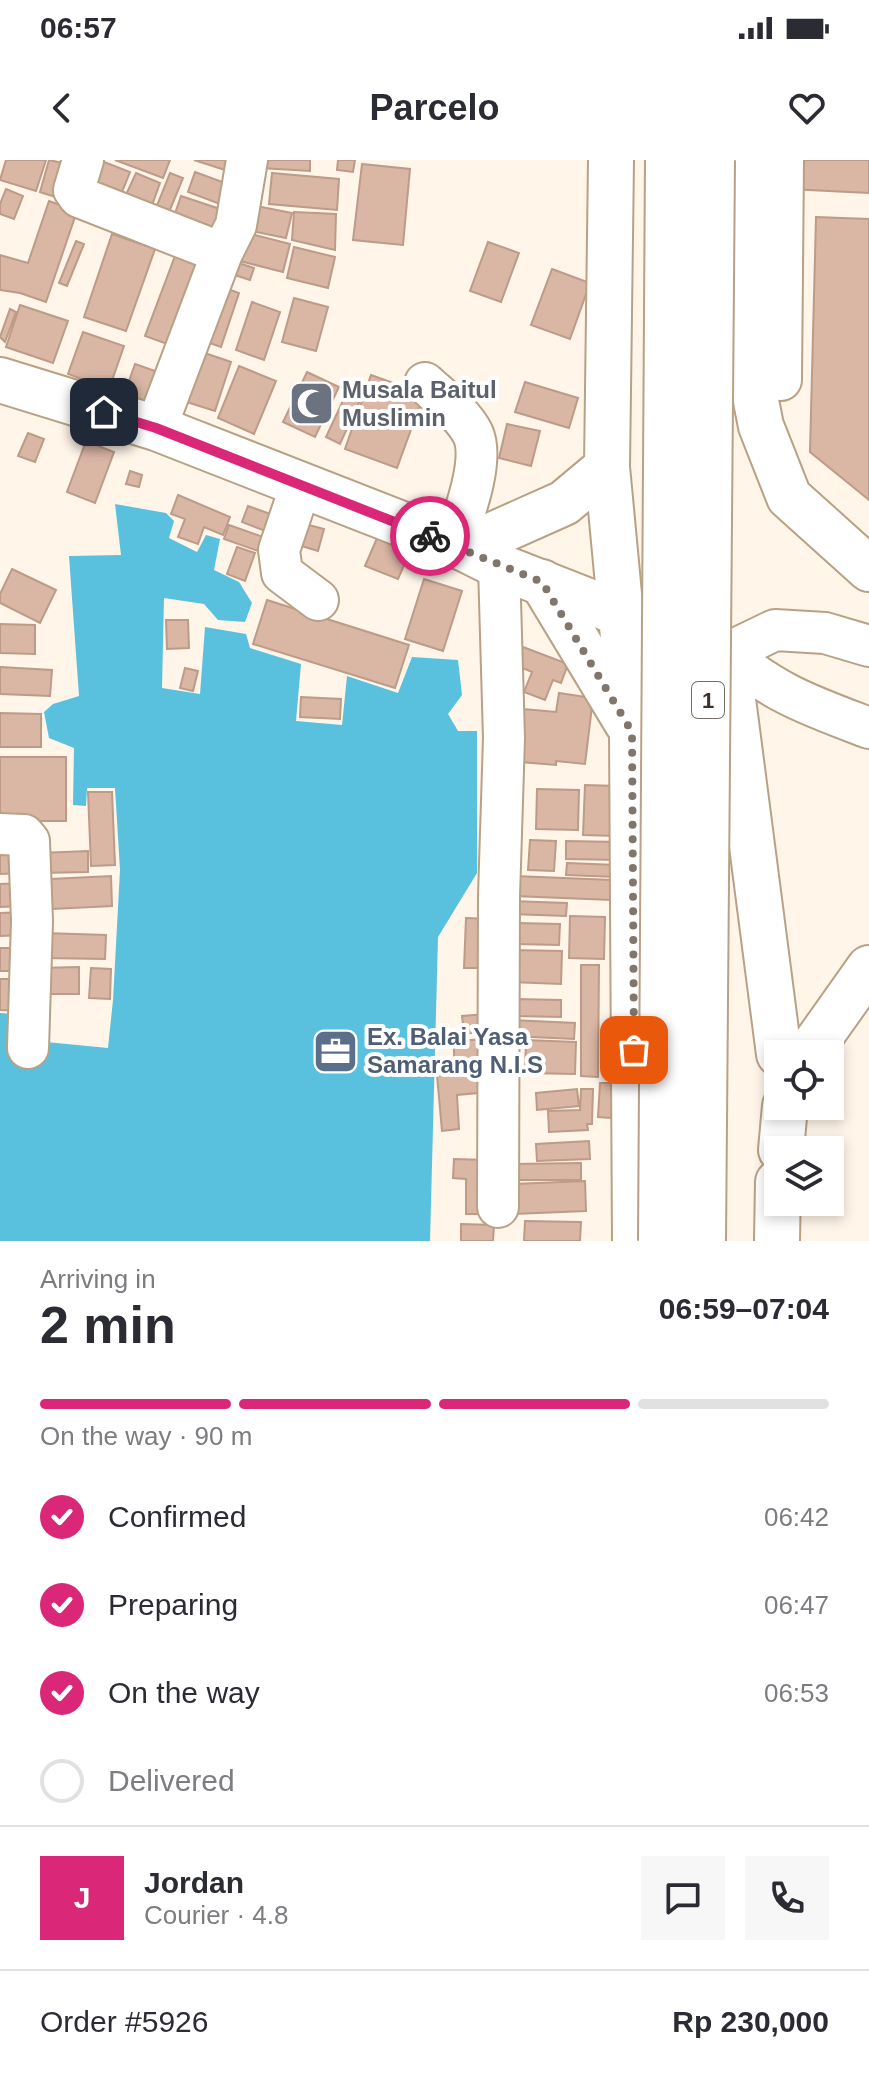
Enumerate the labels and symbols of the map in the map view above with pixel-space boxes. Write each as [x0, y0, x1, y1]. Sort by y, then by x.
place label: Musala Baitul Muslimin [342, 376, 497, 431]
pin [70, 378, 138, 446]
mosque icon: Musala Baitul Muslimin [287, 380, 335, 428]
courier [390, 496, 470, 576]
road number: 1 [692, 682, 724, 718]
pin [600, 1016, 668, 1084]
place label: Ex. Balai Yasa Samarang N.I.S [367, 1023, 543, 1078]
office icon: Ex. Balai Yasa Samarang N.I.S [312, 1027, 360, 1075]

